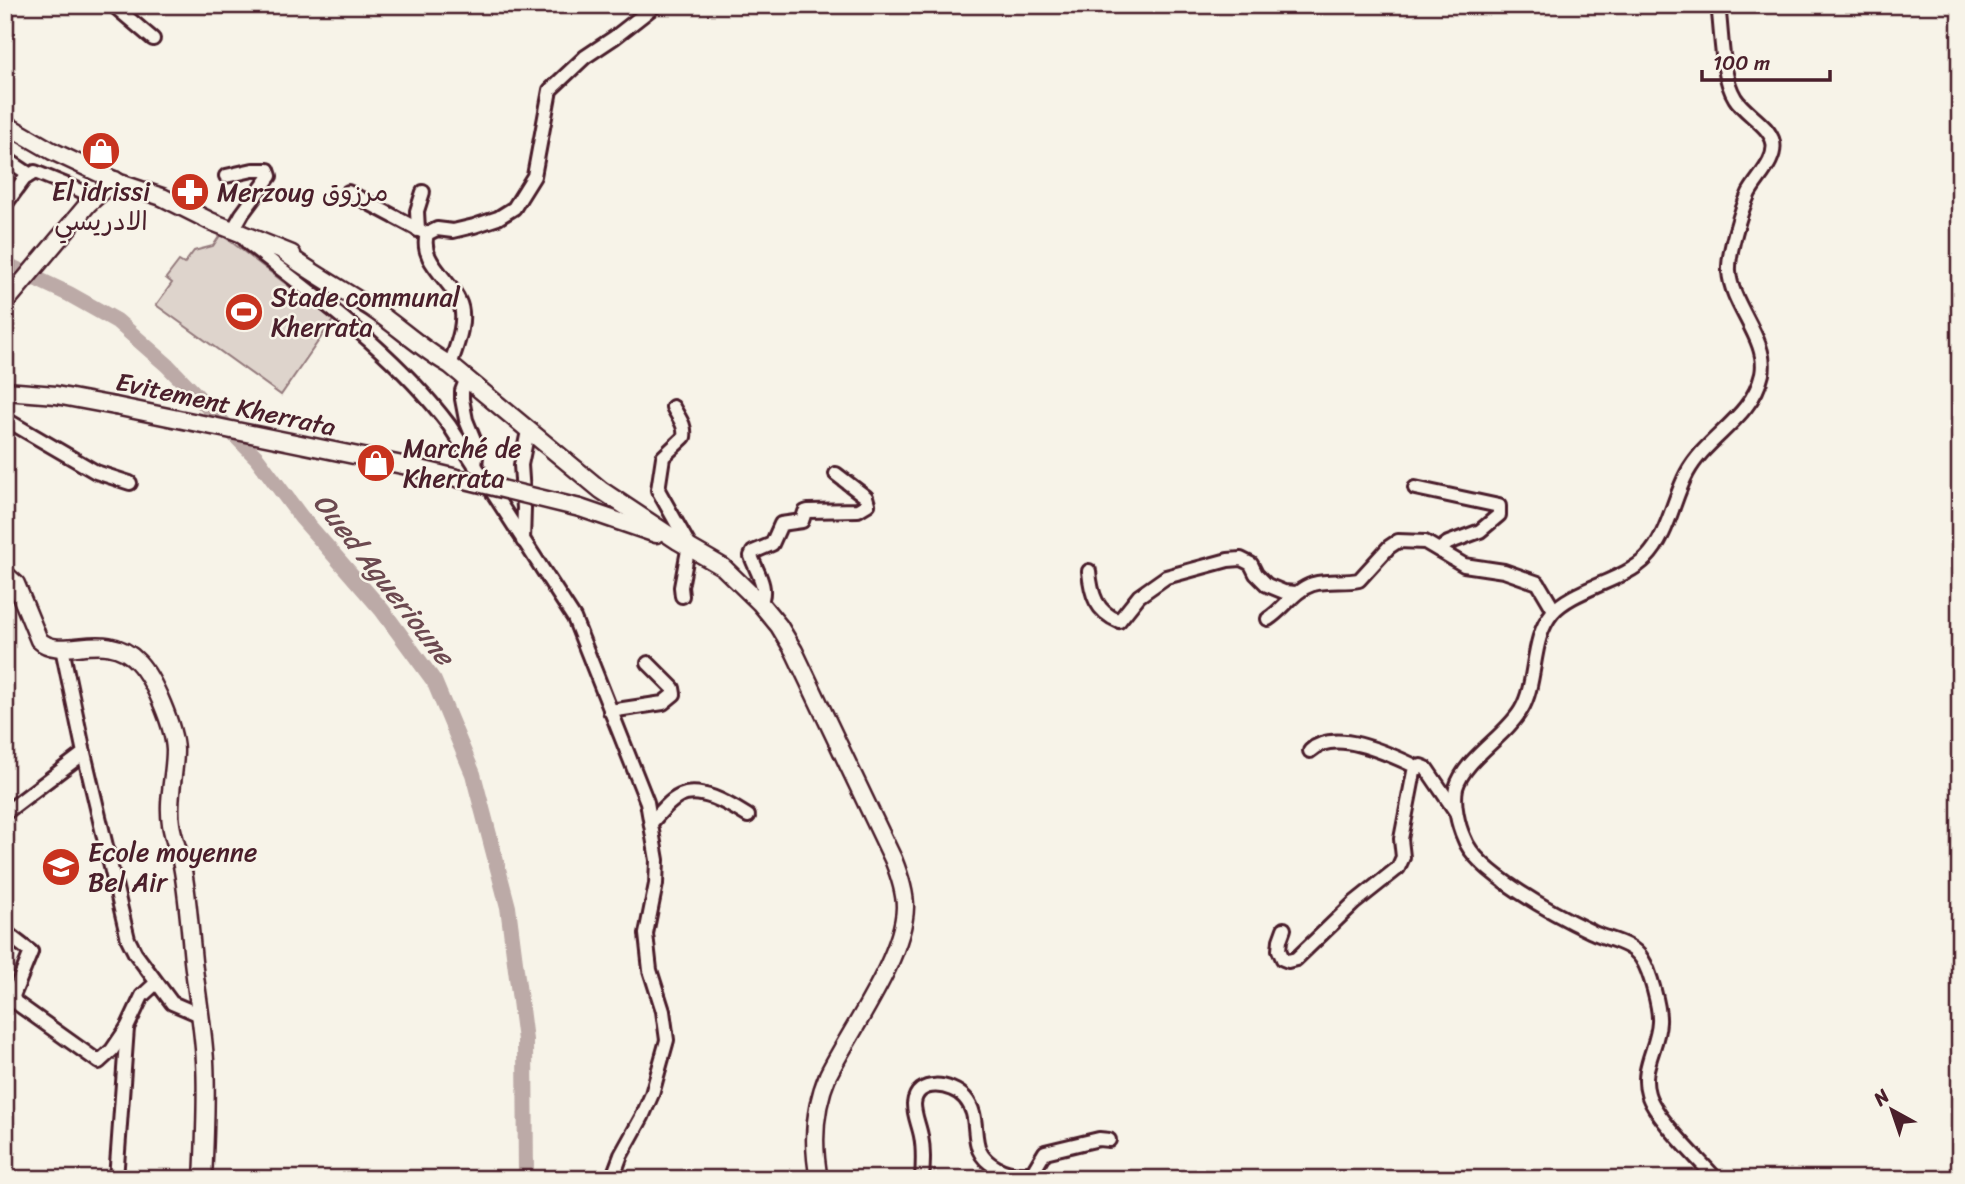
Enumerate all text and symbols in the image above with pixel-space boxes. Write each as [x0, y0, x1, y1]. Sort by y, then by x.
scale bar [1702, 38, 1830, 82]
text: 100 m [1713, 44, 1770, 82]
shop icon: El idrissi الادريسي [80, 130, 122, 172]
place label: El idrissi الادريسي [52, 168, 151, 244]
place label: Merzoug مرزوق [217, 169, 388, 215]
pharmacy icon: Merzoug مرزوق [169, 171, 211, 213]
place label: Stade communal Kherrata [271, 274, 460, 350]
sports icon: Stade communal Kherrata [223, 291, 265, 333]
street label: Evitement Kherrata [112, 358, 340, 450]
place label: Marché de Kherrata [403, 425, 522, 501]
shop icon: Marché de Kherrata [355, 442, 397, 484]
water label: Oued Aguerioune [300, 482, 469, 678]
place label: Ecole moyenne Bel Air [88, 829, 257, 905]
school or university icon: Ecole moyenne Bel Air [40, 846, 82, 888]
north arrow [1856, 1076, 1926, 1146]
text: N [1865, 1080, 1898, 1115]

